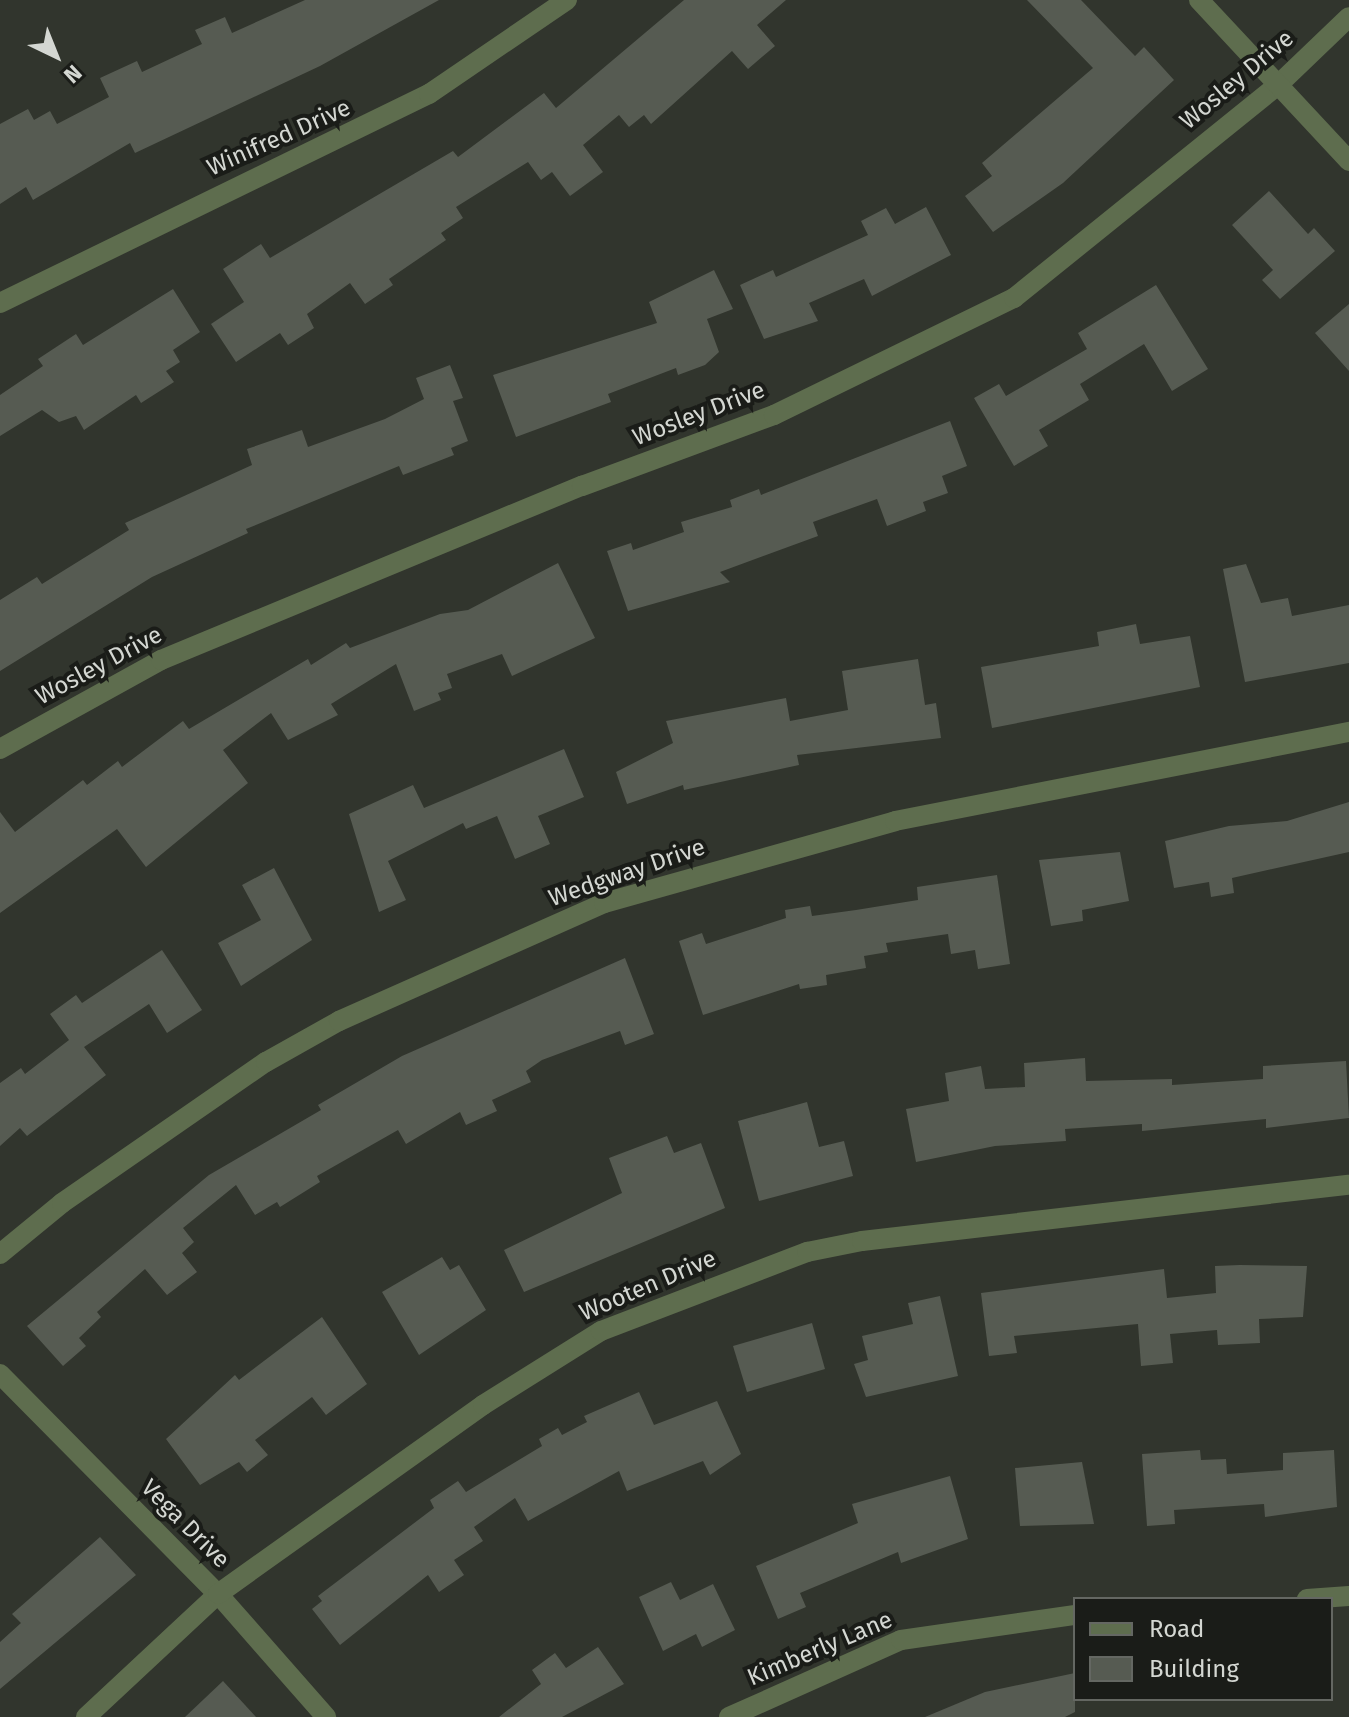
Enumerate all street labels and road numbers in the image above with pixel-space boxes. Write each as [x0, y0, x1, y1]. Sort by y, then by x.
street label: Wosley Drive [1174, 24, 1300, 136]
street label: Winifred Drive [203, 94, 355, 182]
street label: Wosley Drive [629, 376, 769, 452]
street label: Wosley Drive [31, 621, 167, 711]
street label: Wedgway Drive [545, 833, 709, 913]
street label: Wooten Drive [575, 1244, 721, 1328]
street label: Vega Drive [135, 1474, 235, 1574]
street label: Kimberly Lane [743, 1605, 897, 1693]

